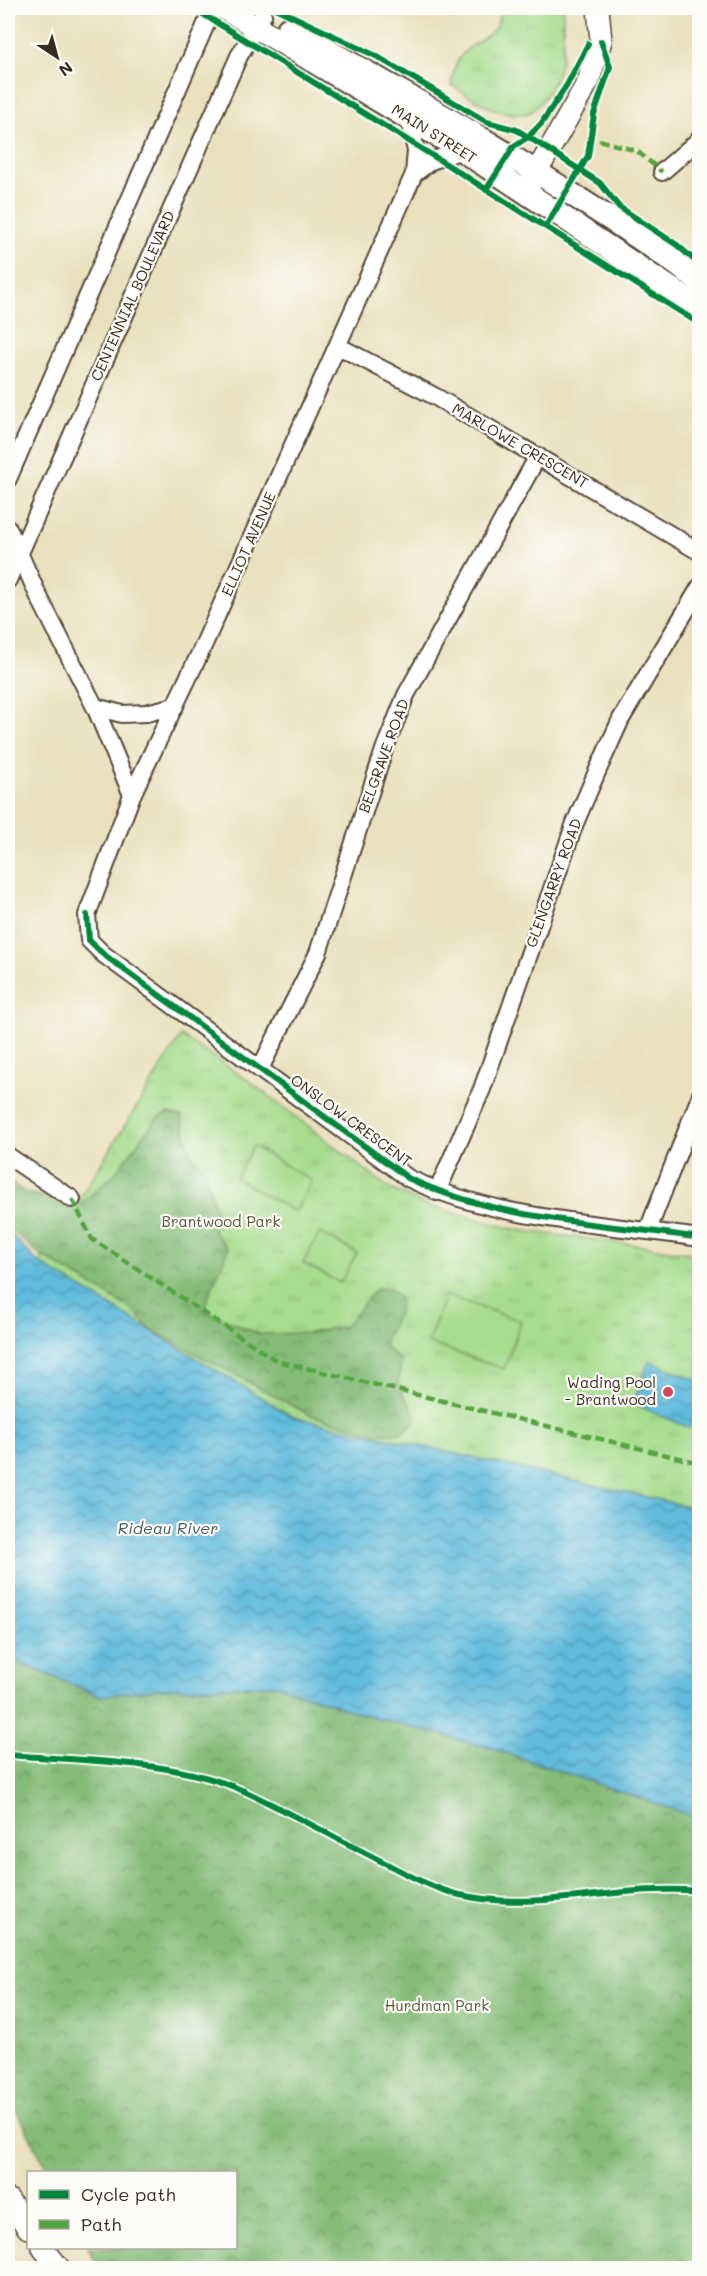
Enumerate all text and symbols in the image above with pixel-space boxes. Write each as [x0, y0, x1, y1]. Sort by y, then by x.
north arrow [27, 27, 87, 87]
text: N [55, 57, 77, 82]
street label: MAIN STREET [388, 99, 481, 167]
street label: CENTENNIAL BOULEVARD [85, 207, 179, 384]
street label: MARLOWE CRESCENT [449, 398, 592, 492]
street label: ELLIOT AVENUE [216, 488, 280, 599]
street label: BELGRAVE ROAD [353, 696, 413, 815]
street label: GLENGARRY ROAD [520, 815, 586, 950]
street label: ONSLOW CRESCENT [287, 1069, 416, 1171]
park label: Brantwood Park [162, 1211, 280, 1231]
place label: Wading Pool - Brantwood [565, 1372, 656, 1409]
marker: Wading Pool - Brantwood [661, 1385, 675, 1399]
water label: Rideau River [118, 1517, 218, 1538]
park label: Hurdman Park [385, 1995, 489, 2015]
legend [27, 2171, 237, 2249]
text: Cycle path [81, 2182, 176, 2206]
text: Path [81, 2212, 121, 2236]

